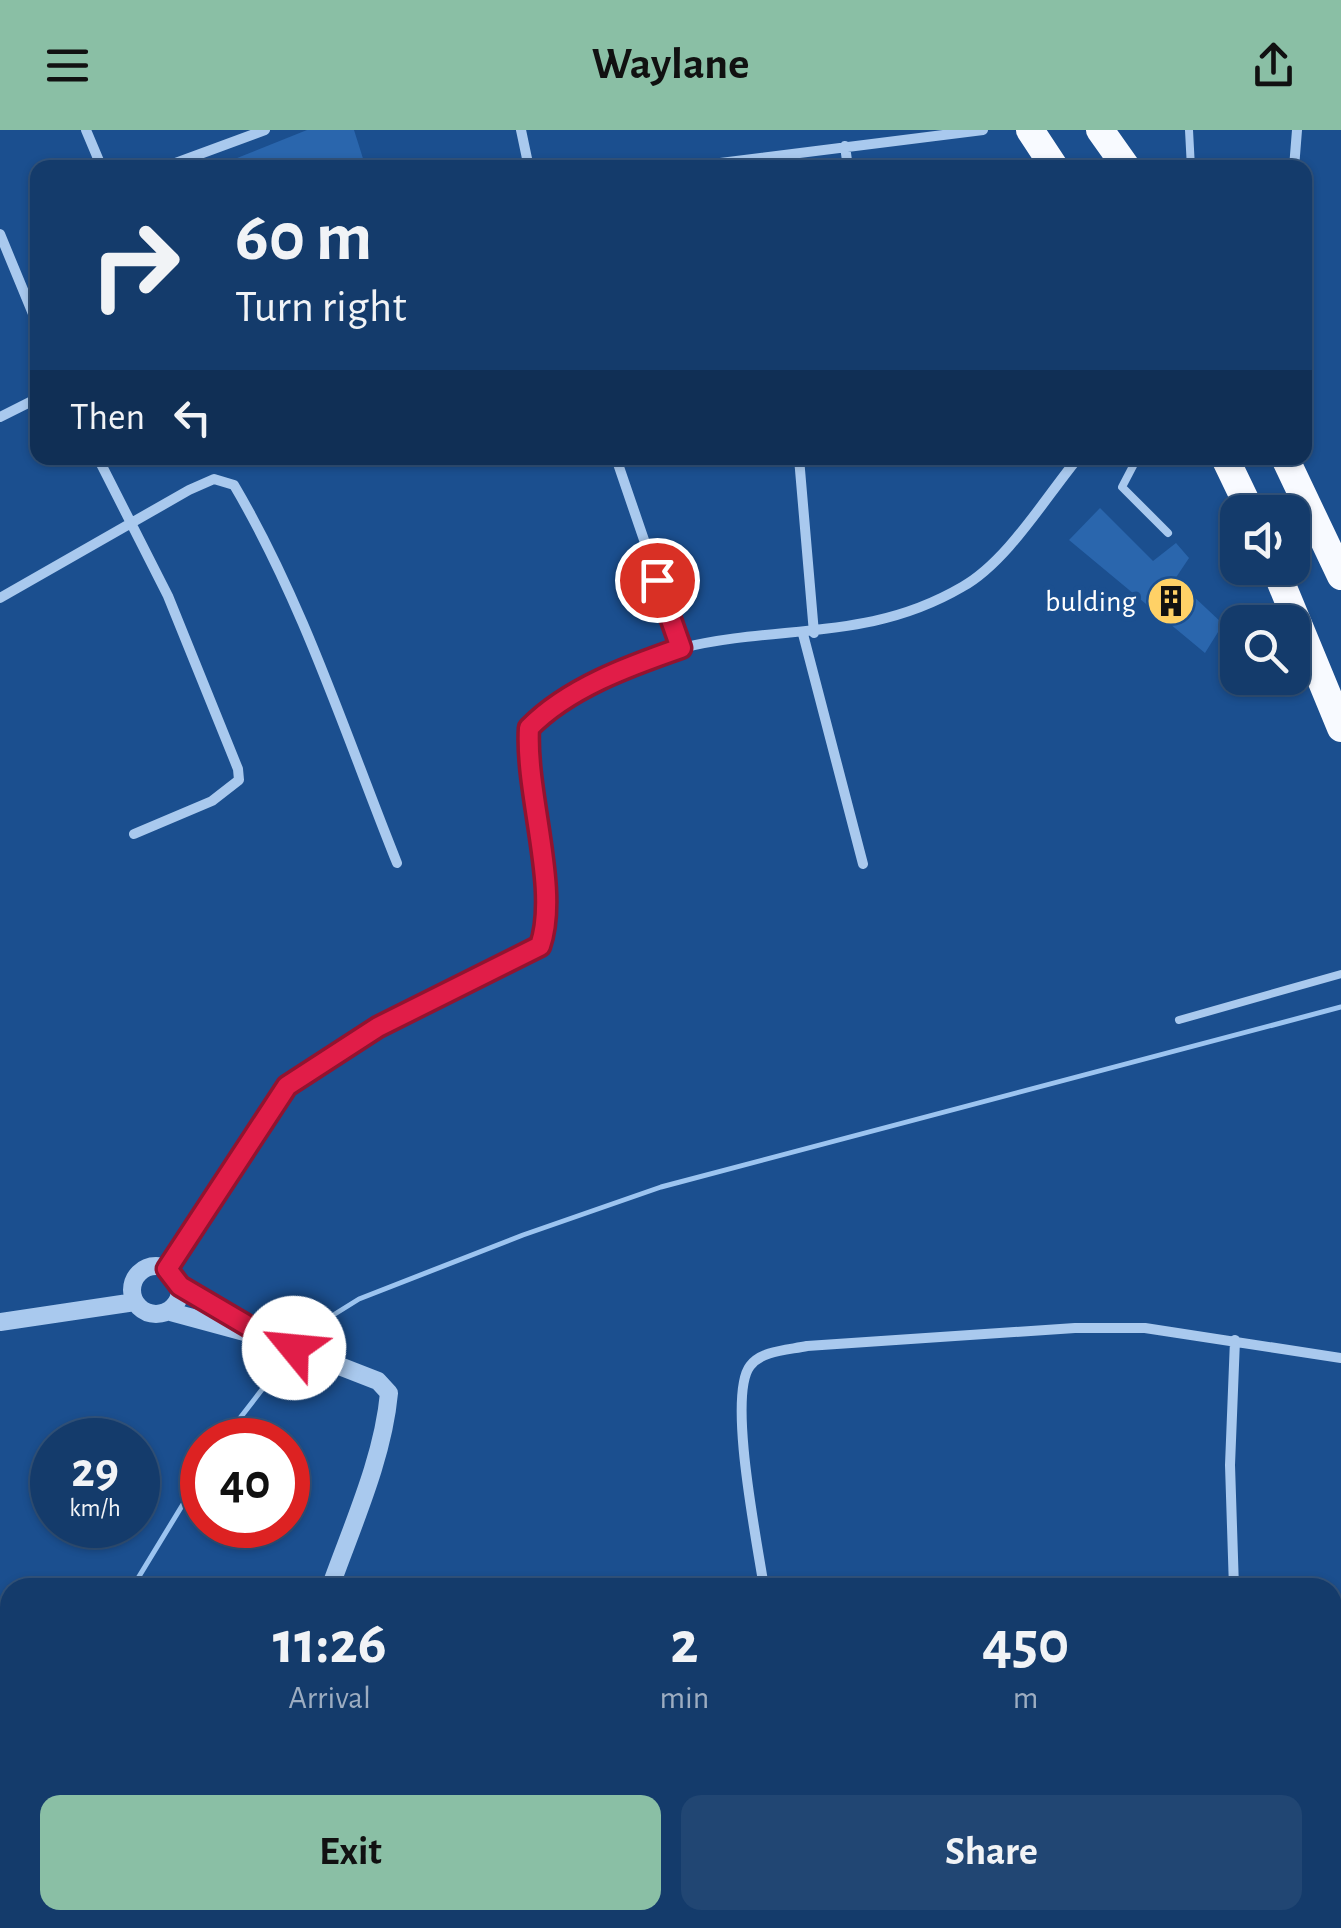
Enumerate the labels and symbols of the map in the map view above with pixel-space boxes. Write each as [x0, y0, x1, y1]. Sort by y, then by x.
pin [615, 538, 700, 623]
building icon: bulding [1145, 575, 1197, 627]
place label: bulding [1045, 587, 1136, 617]
position arrow [242, 1296, 346, 1400]
speed limit sign: 40 [180, 1418, 310, 1548]

